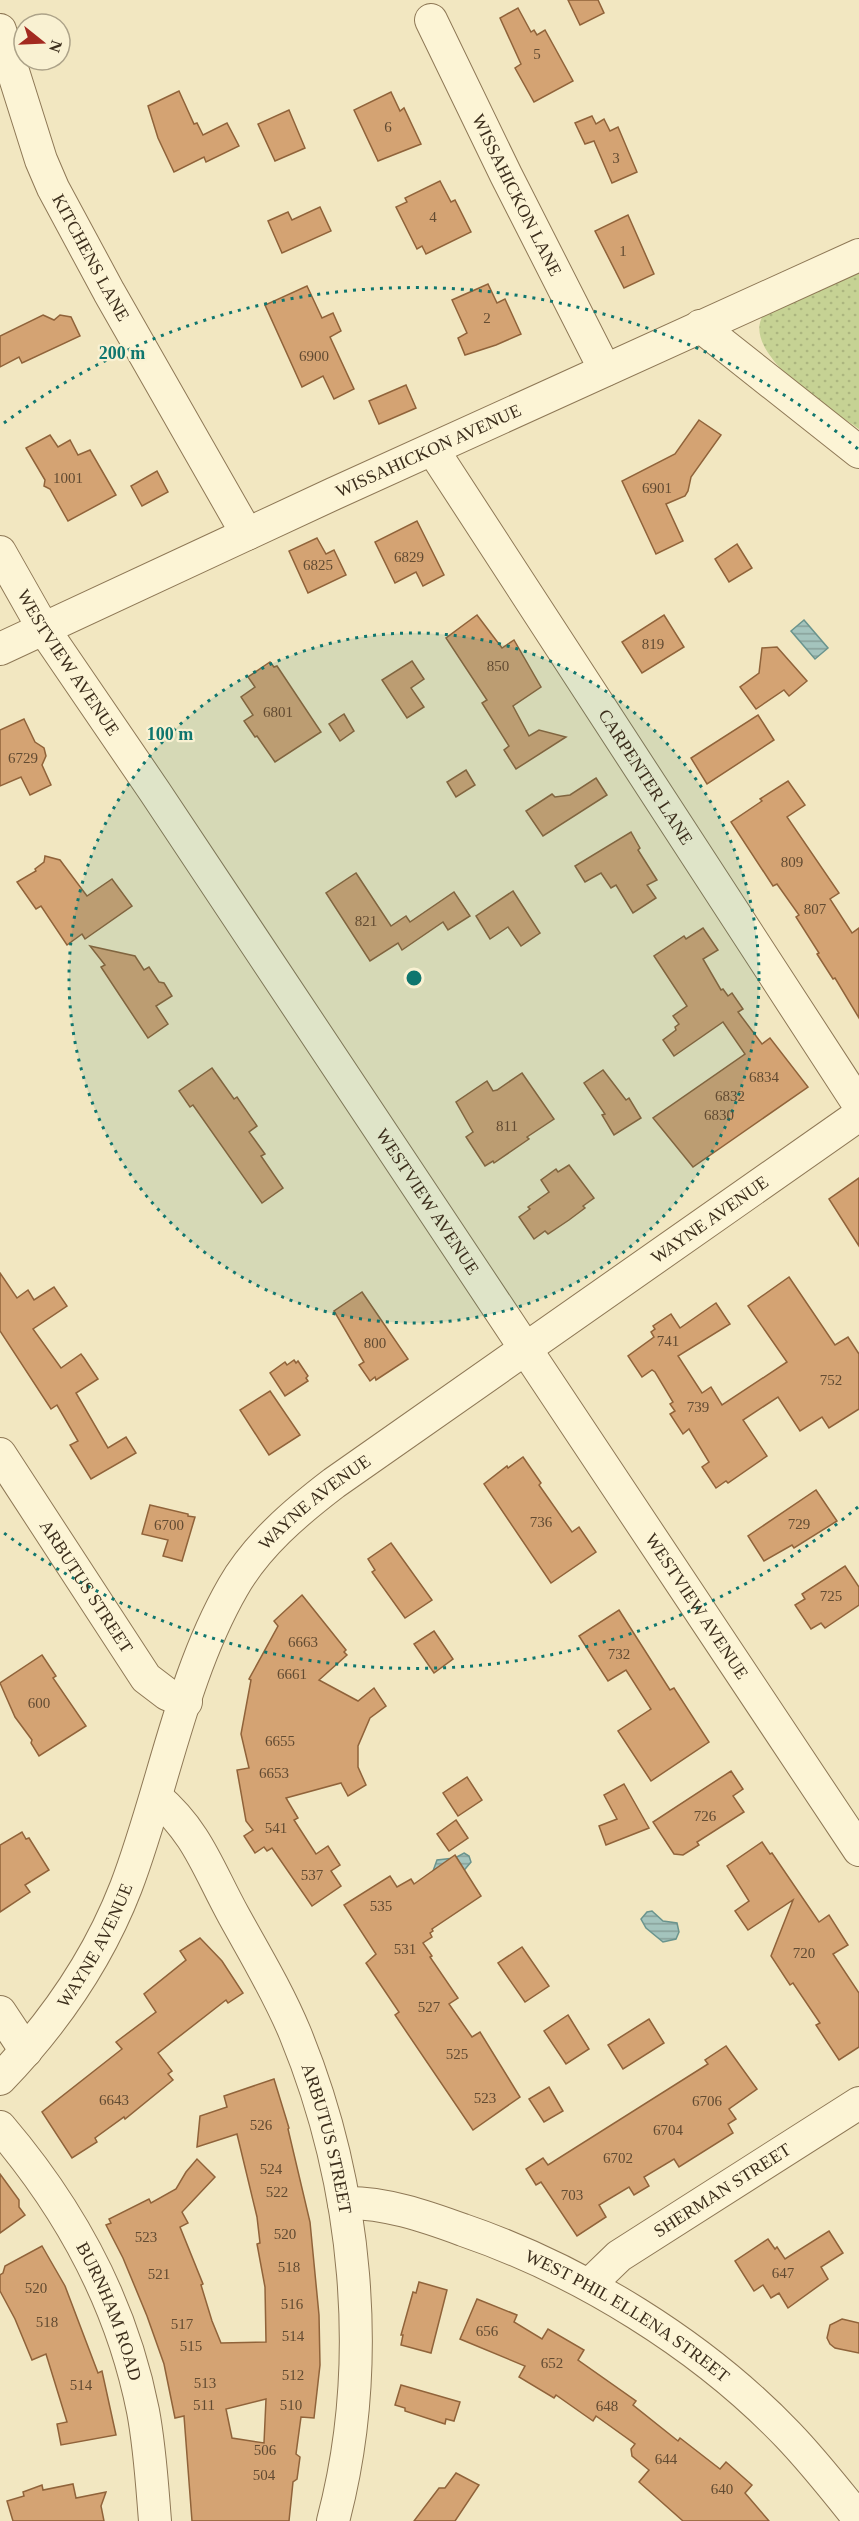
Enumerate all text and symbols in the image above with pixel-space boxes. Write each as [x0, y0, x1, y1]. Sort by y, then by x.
north arrow [12, 12, 72, 72]
text: N [46, 38, 66, 55]
house number: 5 [533, 46, 541, 62]
street label: WISSAHICKON LANE [468, 111, 566, 279]
house number: 6 [384, 119, 392, 135]
house number: 3 [612, 150, 620, 166]
street label: KITCHENS LANE [48, 191, 133, 325]
house number: 4 [429, 209, 437, 225]
house number: 1 [619, 243, 627, 259]
house number: 2 [483, 310, 491, 326]
text: 200 m [99, 343, 145, 363]
house number: 6900 [299, 348, 329, 364]
street label: WISSAHICKON AVENUE [333, 400, 524, 501]
house number: 1001 [53, 470, 83, 486]
house number: 6901 [642, 480, 672, 496]
house number: 6829 [394, 549, 424, 565]
house number: 6825 [303, 557, 333, 573]
street label: WESTVIEW AVENUE [13, 586, 124, 739]
house number: 819 [642, 636, 664, 652]
house number: 850 [487, 658, 509, 674]
house number: 6801 [263, 704, 293, 720]
street label: CARPENTER LANE [594, 705, 697, 848]
text: 100 m [147, 724, 193, 744]
house number: 6729 [8, 750, 38, 766]
house number: 809 [781, 854, 803, 870]
house number: 807 [804, 901, 827, 917]
house number: 821 [355, 913, 377, 929]
centre of rings [404, 968, 424, 988]
house number: 6834 [749, 1069, 780, 1085]
house number: 6832 [715, 1088, 745, 1104]
house number: 6830 [704, 1107, 734, 1123]
house number: 811 [496, 1118, 518, 1134]
street label: WESTVIEW AVENUE [372, 1125, 483, 1278]
street label: WAYNE AVENUE [647, 1172, 772, 1268]
house number: 741 [657, 1333, 679, 1349]
house number: 800 [364, 1335, 386, 1351]
house number: 752 [820, 1372, 842, 1388]
house number: 739 [687, 1399, 709, 1415]
street label: WAYNE AVENUE [255, 1451, 374, 1554]
house number: 736 [530, 1514, 553, 1530]
street label: ARBUTUS STREET [36, 1516, 137, 1657]
house number: 729 [788, 1516, 810, 1532]
house number: 6700 [154, 1517, 184, 1533]
street label: WESTVIEW AVENUE [641, 1530, 752, 1683]
house number: 725 [820, 1588, 842, 1604]
house number: 6663 [288, 1634, 318, 1650]
house number: 732 [608, 1646, 630, 1662]
house number: 6661 [277, 1666, 307, 1682]
house number: 600 [28, 1695, 50, 1711]
house number: 6655 [265, 1733, 295, 1749]
house number: 6653 [259, 1765, 289, 1781]
house number: 726 [694, 1808, 717, 1824]
house number: 541 [265, 1820, 287, 1836]
house number: 537 [301, 1867, 324, 1883]
street label: WAYNE AVENUE [53, 1880, 136, 2011]
house number: 535 [370, 1898, 392, 1914]
house number: 531 [394, 1941, 416, 1957]
house number: 720 [793, 1945, 815, 1961]
house number: 527 [418, 1999, 441, 2015]
house number: 525 [446, 2046, 468, 2062]
street label: ARBUTUS STREET [298, 2061, 355, 2215]
house number: 523 [474, 2090, 496, 2106]
house number: 6643 [99, 2092, 129, 2108]
house number: 6706 [692, 2093, 723, 2109]
house number: 526 [250, 2117, 273, 2133]
house number: 6704 [653, 2122, 684, 2138]
street label: SHERMAN STREET [650, 2139, 794, 2241]
house number: 6702 [603, 2150, 633, 2166]
house number: 524 [260, 2161, 283, 2177]
house number: 522 [266, 2184, 288, 2200]
house number: 703 [561, 2187, 583, 2203]
house number: 520 [274, 2226, 296, 2242]
house number: 523 [135, 2229, 157, 2245]
street label: BURNHAM ROAD [72, 2239, 146, 2383]
street label: WEST PHIL ELLENA STREET [522, 2246, 733, 2386]
house number: 518 [278, 2259, 300, 2275]
house number: 647 [772, 2265, 795, 2281]
house number: 521 [148, 2266, 170, 2282]
house number: 520 [25, 2280, 47, 2296]
house number: 516 [281, 2296, 304, 2312]
house number: 518 [36, 2314, 58, 2330]
house number: 517 [171, 2316, 194, 2332]
house number: 656 [476, 2323, 499, 2339]
house number: 514 [282, 2328, 305, 2344]
house number: 515 [180, 2338, 202, 2354]
house number: 652 [541, 2355, 563, 2371]
house number: 512 [282, 2367, 304, 2383]
house number: 513 [194, 2375, 216, 2391]
house number: 514 [70, 2377, 93, 2393]
house number: 511 [193, 2397, 215, 2413]
house number: 510 [280, 2397, 302, 2413]
house number: 648 [596, 2398, 618, 2414]
house number: 506 [254, 2442, 277, 2458]
house number: 644 [655, 2451, 678, 2467]
house number: 504 [253, 2467, 276, 2483]
house number: 640 [711, 2481, 733, 2497]

